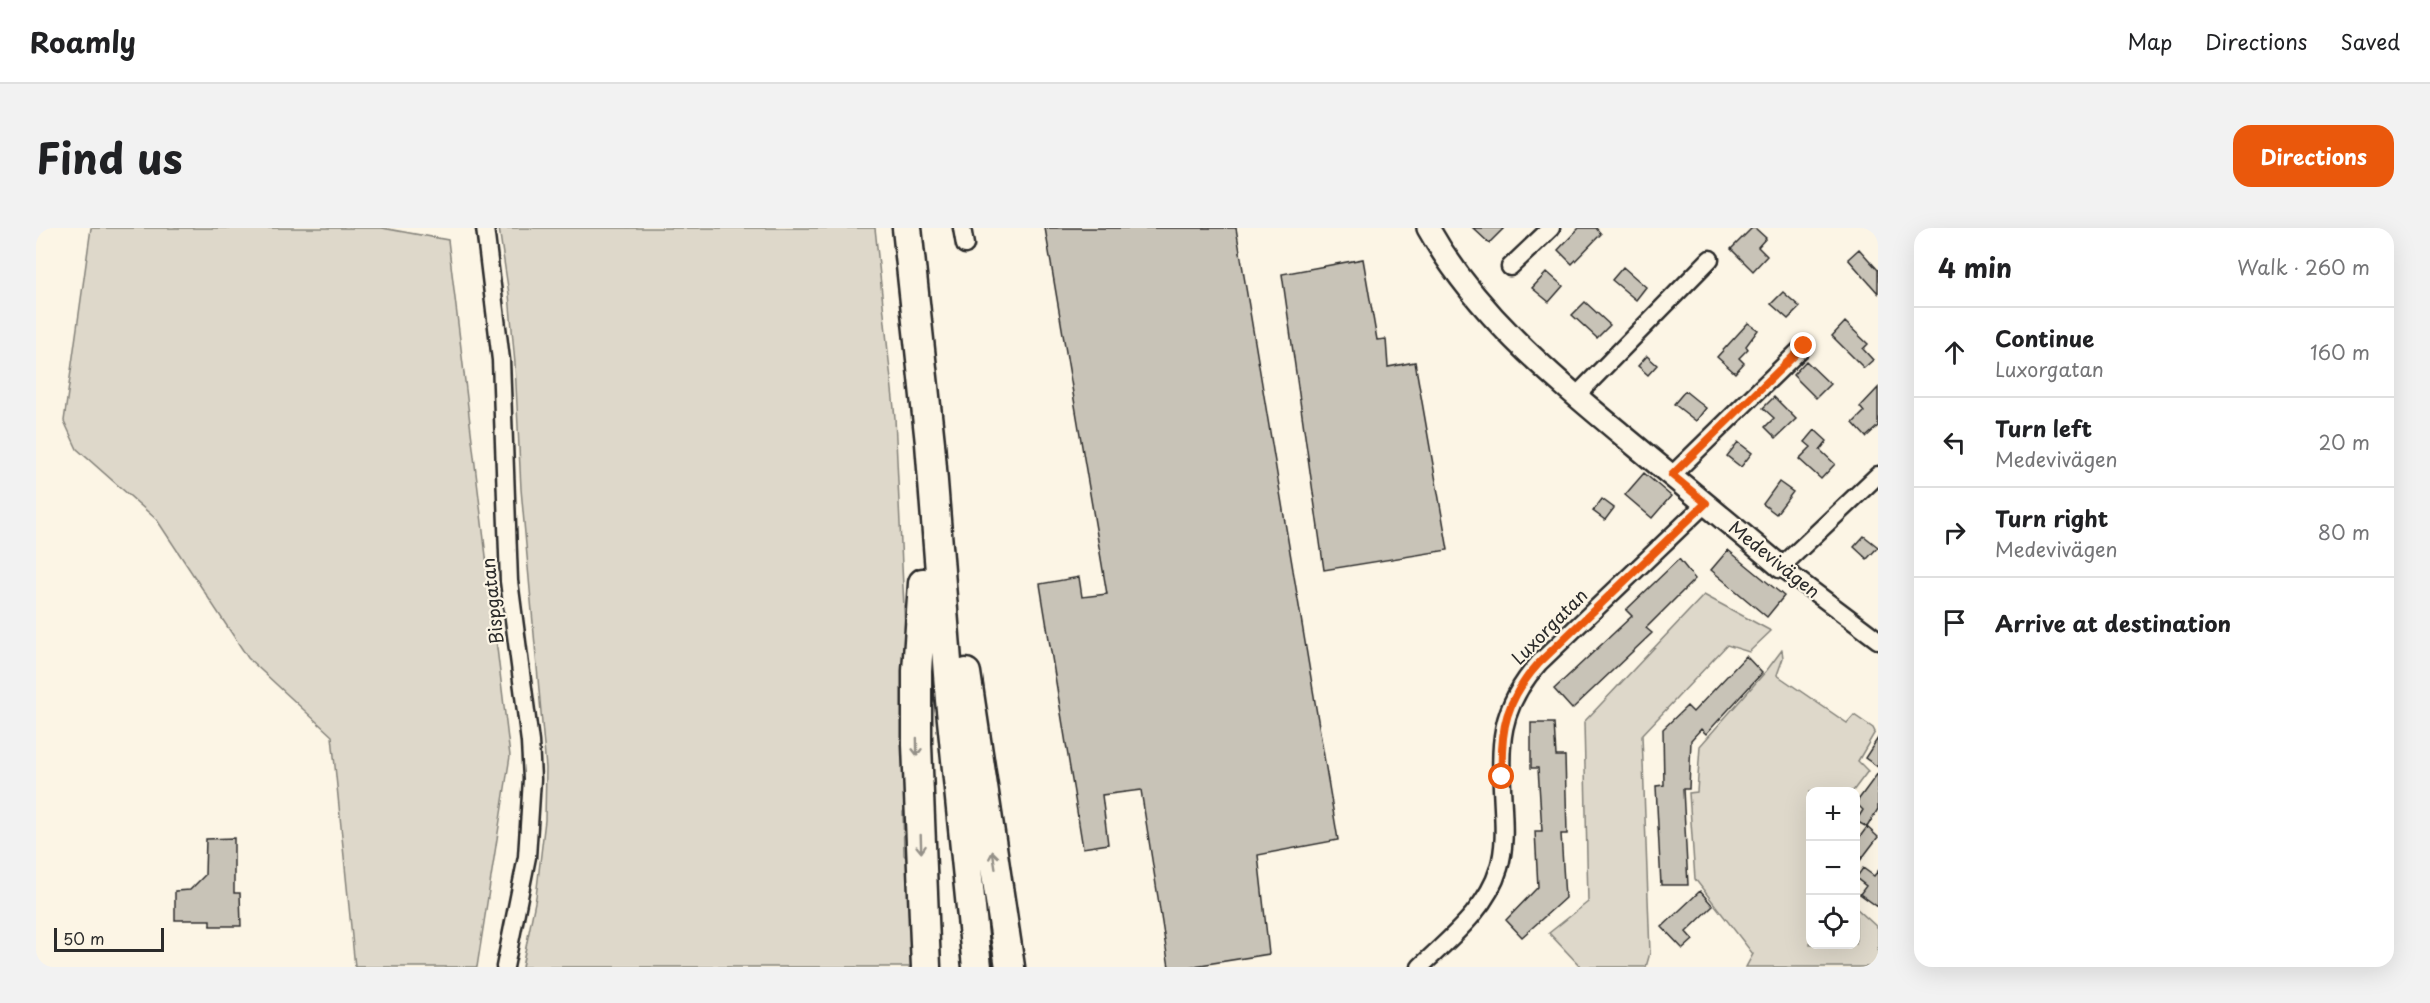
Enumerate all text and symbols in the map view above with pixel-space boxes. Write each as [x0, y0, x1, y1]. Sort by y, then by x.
text: Roamly [30, 20, 136, 63]
text: Map [2127, 25, 2172, 57]
text: Directions [2205, 25, 2307, 57]
text: Saved [2340, 25, 2400, 57]
text: Find us [36, 125, 183, 188]
button: Directions [2233, 125, 2394, 187]
text: 4 min [1938, 248, 2012, 287]
text: Walk · 260 m [2237, 252, 2370, 282]
text: Continue [1995, 321, 2094, 354]
route end [1790, 332, 1816, 358]
icon: ahead [1938, 336, 1971, 369]
text: 160 m [2310, 337, 2370, 367]
text: Luxorgatan [1995, 354, 2104, 384]
text: Turn left [1995, 411, 2092, 444]
icon: left [1938, 426, 1971, 459]
text: 20 m [2318, 427, 2370, 457]
text: Medevivägen [1995, 444, 2118, 474]
text: Turn right [1995, 501, 2108, 534]
street label: Medevivägen [1724, 514, 1826, 604]
icon: right [1938, 516, 1971, 549]
text: 80 m [2318, 517, 2370, 547]
text: Medevivägen [1995, 534, 2118, 564]
street label: Bispgatan [474, 557, 509, 646]
street label: Luxorgatan [1505, 582, 1593, 670]
icon: arrive [1938, 606, 1971, 639]
text: Arrive at destination [1995, 606, 2231, 639]
one-way arrow [912, 736, 923, 756]
route start [1488, 763, 1514, 789]
map controls [1806, 787, 1860, 949]
button: + [1806, 787, 1860, 841]
one-way arrow [915, 834, 927, 854]
button: − [1806, 841, 1860, 895]
one-way arrow [988, 851, 999, 870]
button: locate [1806, 895, 1860, 949]
scale bar [54, 925, 164, 952]
text: 50 m [63, 926, 104, 950]

